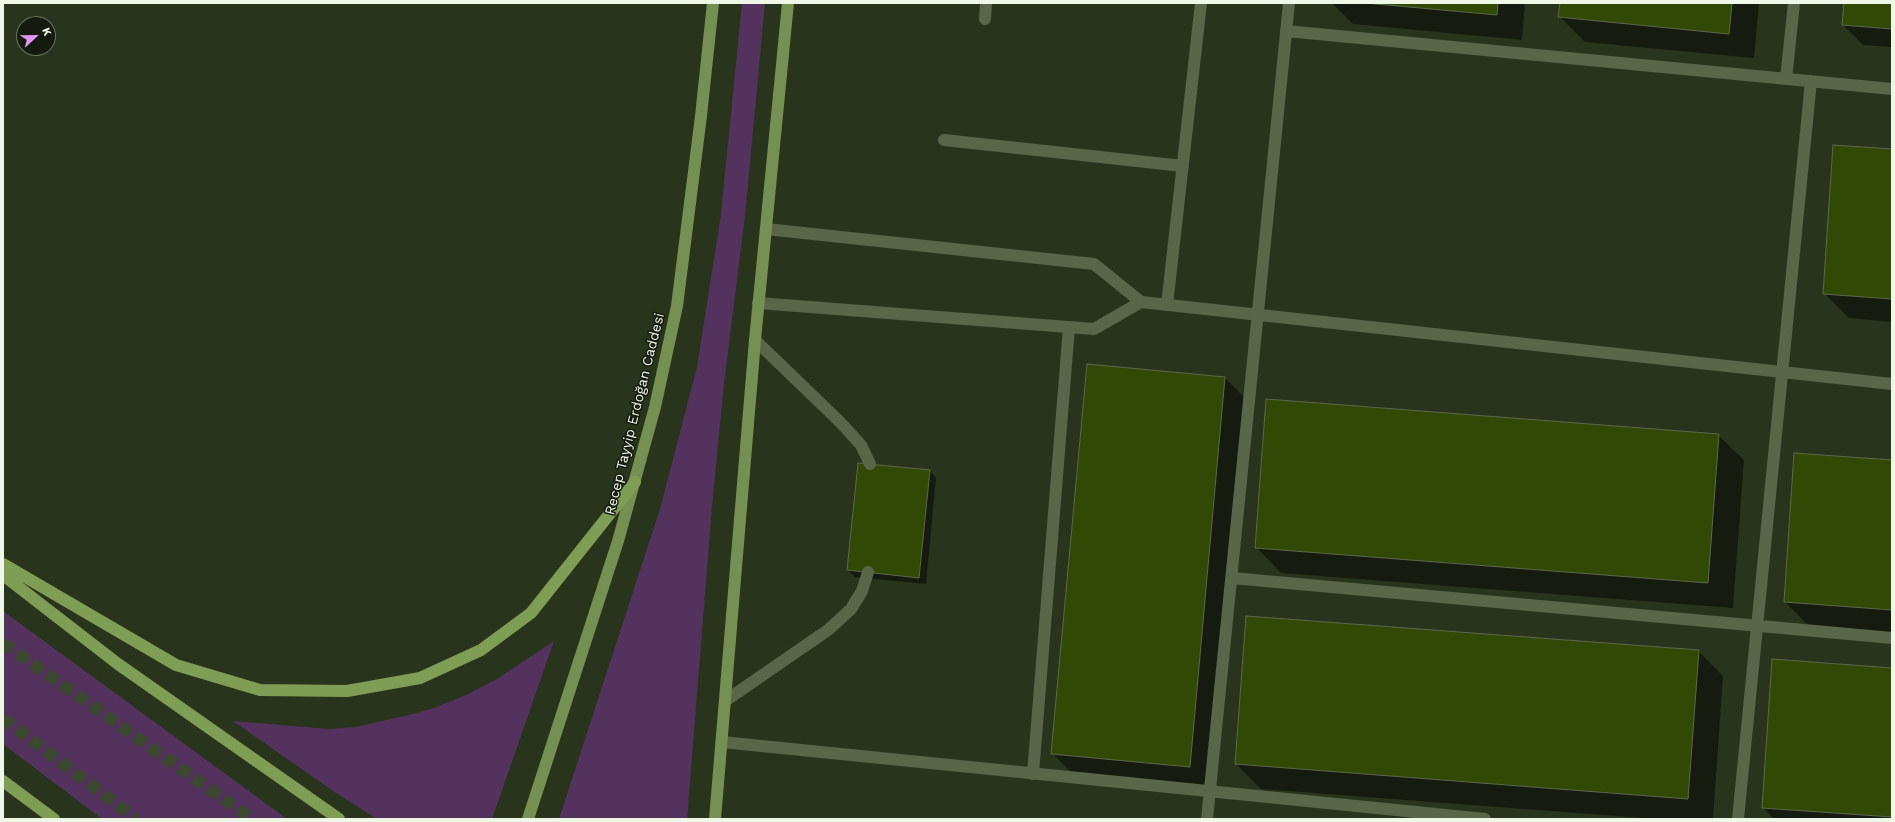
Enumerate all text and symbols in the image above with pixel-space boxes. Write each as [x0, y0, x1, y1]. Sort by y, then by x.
north arrow [16, 16, 56, 56]
text: K [39, 26, 54, 38]
street label: Recep Tayyip Erdoğan Caddesi [602, 311, 668, 517]

